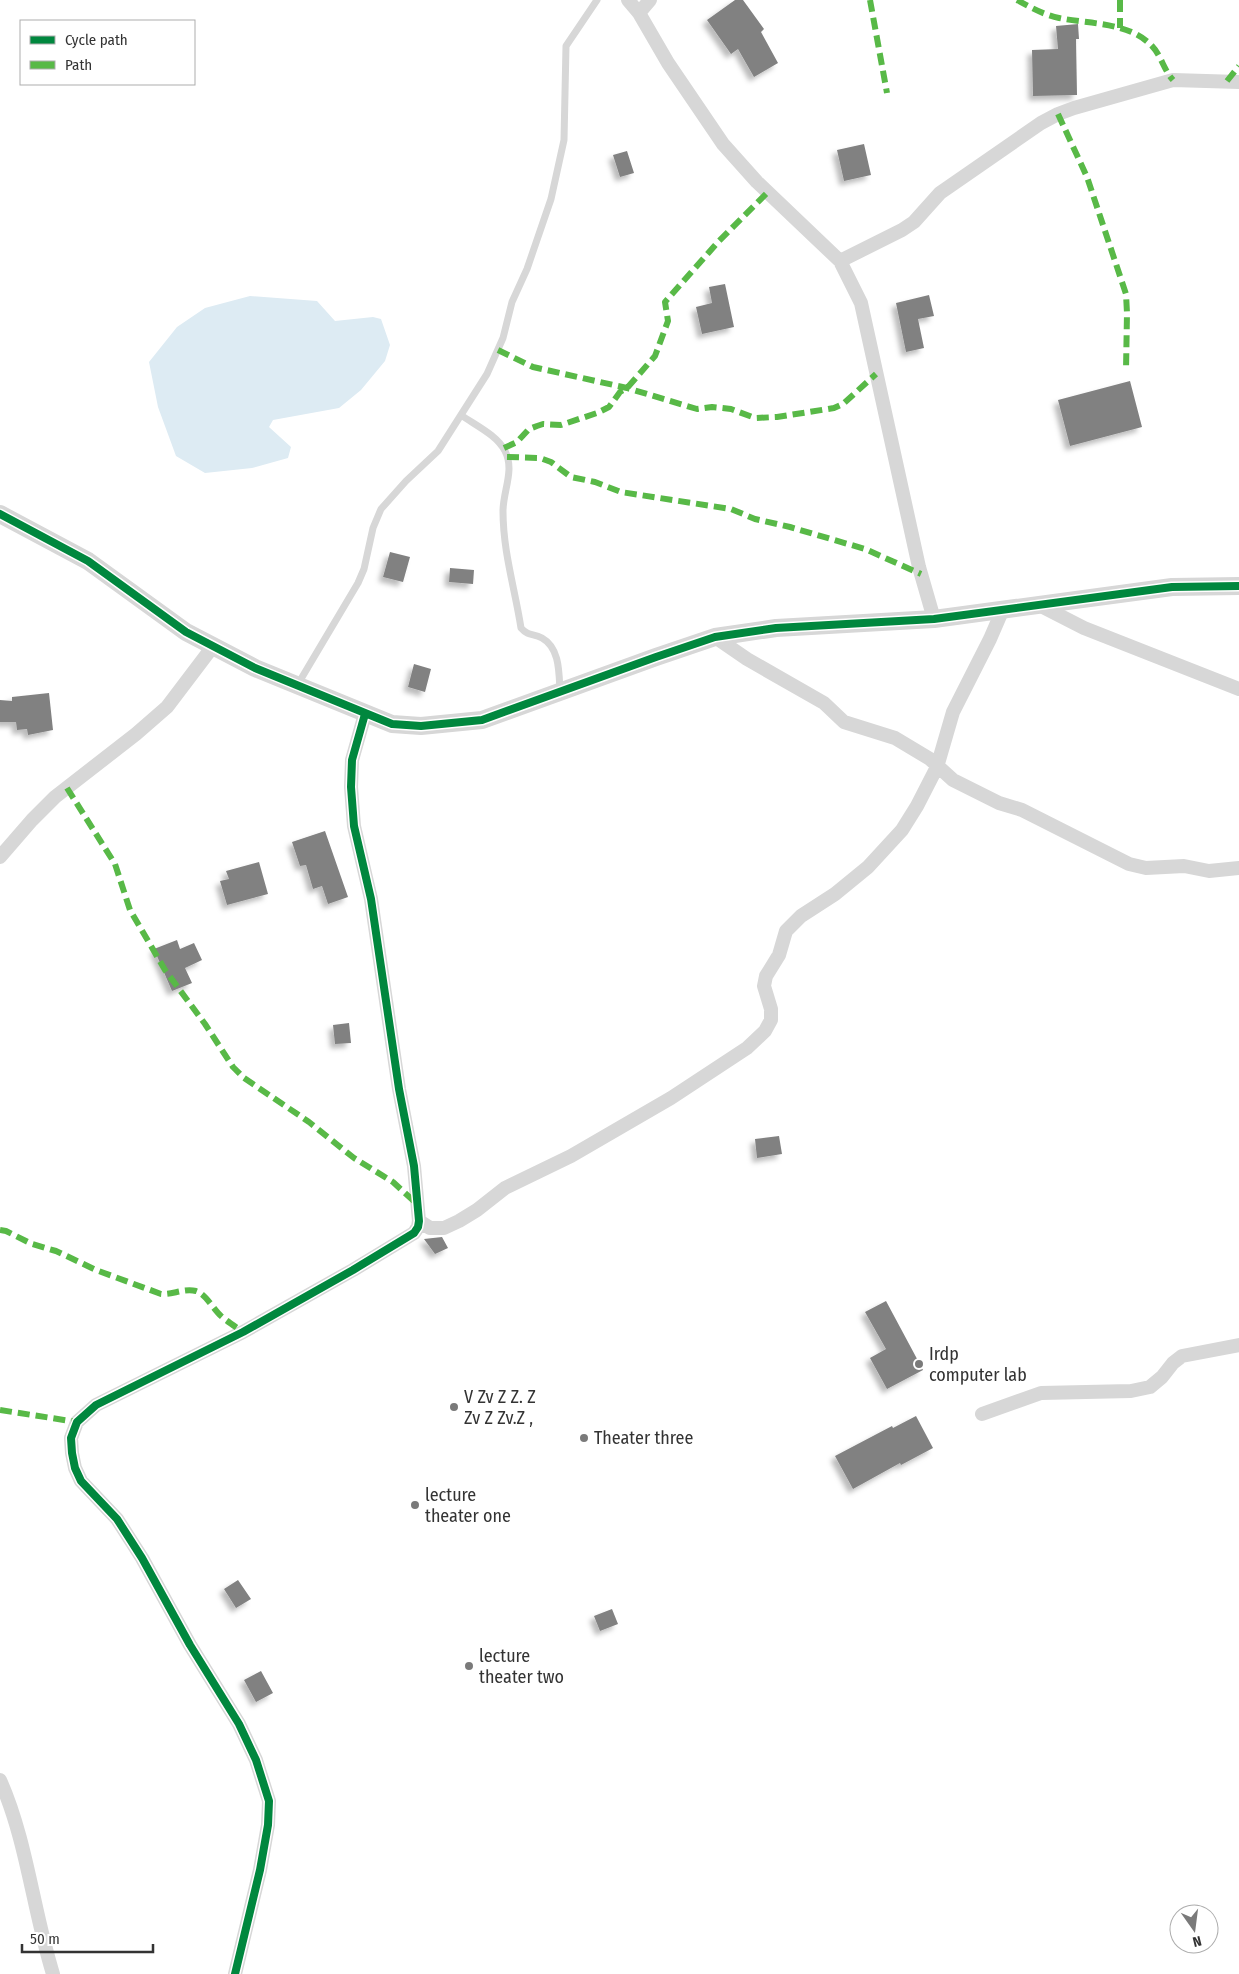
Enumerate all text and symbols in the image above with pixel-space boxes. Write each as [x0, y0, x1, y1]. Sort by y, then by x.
legend [20, 20, 195, 85]
text: Cycle path [65, 31, 128, 49]
text: Path [65, 56, 92, 74]
place label: Irdp computer lab [929, 1343, 1027, 1386]
marker: Irdp computer lab [913, 1358, 925, 1370]
place label: V Zv Z Z. Z Zv Z Zv.Z , [464, 1386, 536, 1429]
marker: V Zv Z Z. Z Zv Z Zv.Z , [448, 1401, 460, 1413]
place label: Theater three [594, 1427, 693, 1449]
marker: Theater three [578, 1432, 590, 1444]
place label: lecture theater one [425, 1484, 511, 1527]
marker: lecture theater one [409, 1499, 421, 1511]
place label: lecture theater two [479, 1645, 564, 1688]
marker: lecture theater two [463, 1660, 475, 1672]
north arrow [1169, 1904, 1219, 1954]
scale bar [22, 1922, 154, 1954]
text: 50 m [30, 1930, 60, 1948]
text: N [1191, 1932, 1203, 1950]

